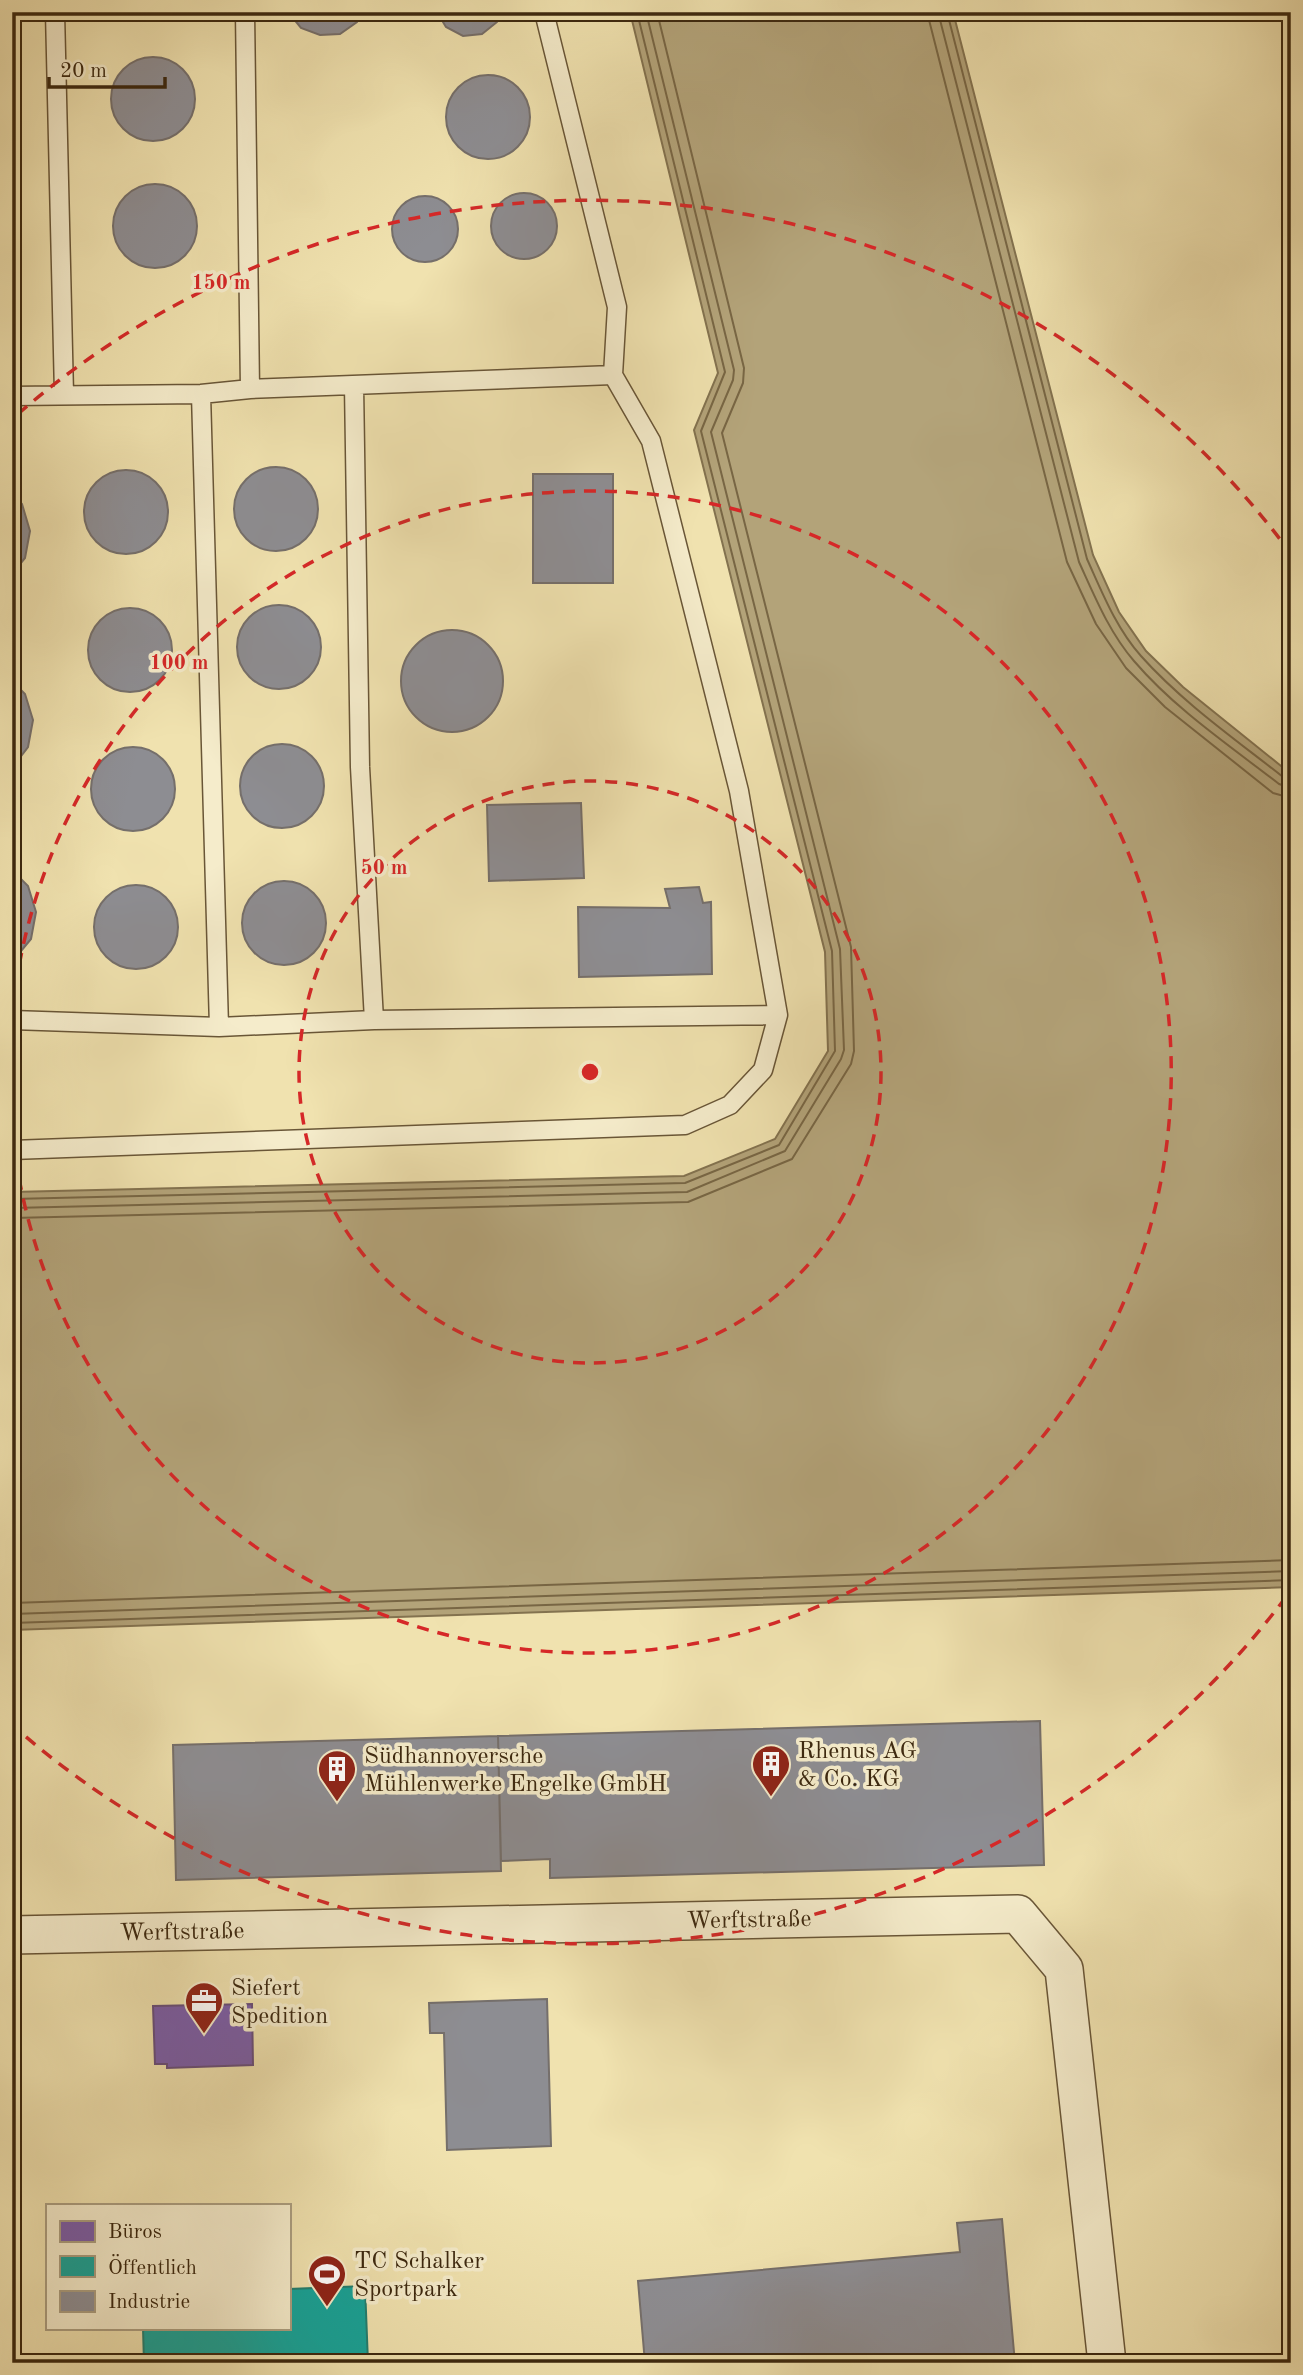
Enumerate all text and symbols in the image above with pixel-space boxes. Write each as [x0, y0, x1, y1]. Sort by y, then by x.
scale bar [49, 46, 164, 90]
text: 20 m [60, 61, 107, 82]
text: 150 m [191, 273, 251, 294]
text: 100 m [149, 653, 209, 674]
text: 50 m [360, 858, 408, 879]
centre of rings [578, 1060, 602, 1084]
place label: Rhenus AG & Co. KG [798, 1740, 917, 1792]
building icon: Rhenus AG & Co. KG [750, 1743, 792, 1798]
place label: Südhannoversche Mühlenwerke Engelke GmbH [364, 1745, 667, 1797]
building icon: Südhannoversche Mühlenwerke Engelke GmbH [316, 1748, 358, 1803]
street label: Werftstraße [686, 1908, 812, 1934]
street label: Werftstraße [119, 1920, 245, 1946]
place label: Siefert Spedition [231, 1977, 328, 2029]
office icon: Siefert Spedition [183, 1980, 225, 2035]
legend [46, 2204, 290, 2330]
text: Büros [108, 2222, 162, 2243]
place label: TC Schalker Sportpark [354, 2250, 484, 2302]
sports icon: TC Schalker Sportpark [306, 2253, 348, 2308]
text: Öffentlich [108, 2254, 197, 2279]
text: Industrie [108, 2292, 190, 2313]

